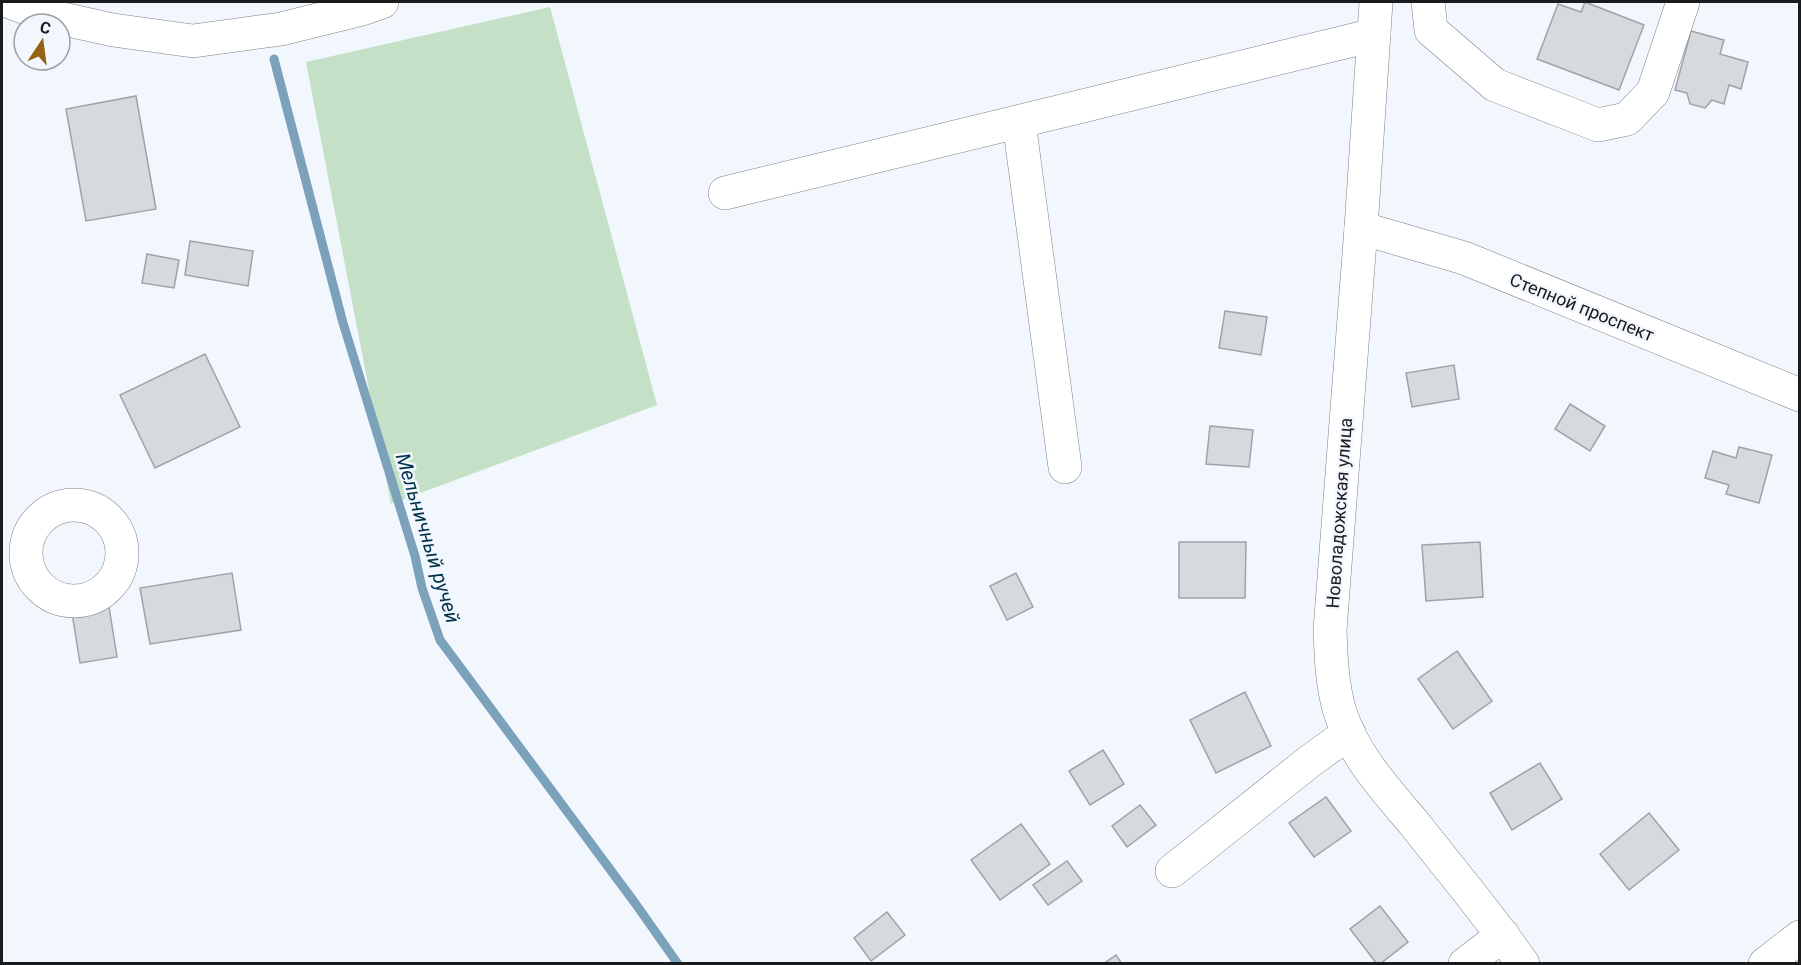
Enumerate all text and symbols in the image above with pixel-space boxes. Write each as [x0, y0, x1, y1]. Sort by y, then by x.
north arrow [12, 12, 72, 72]
text: С [38, 17, 52, 38]
street label: Степной проспект [1507, 268, 1657, 346]
street label: Новоладожская улица [1322, 417, 1356, 609]
water label: Мельничный ручей [391, 450, 465, 626]

